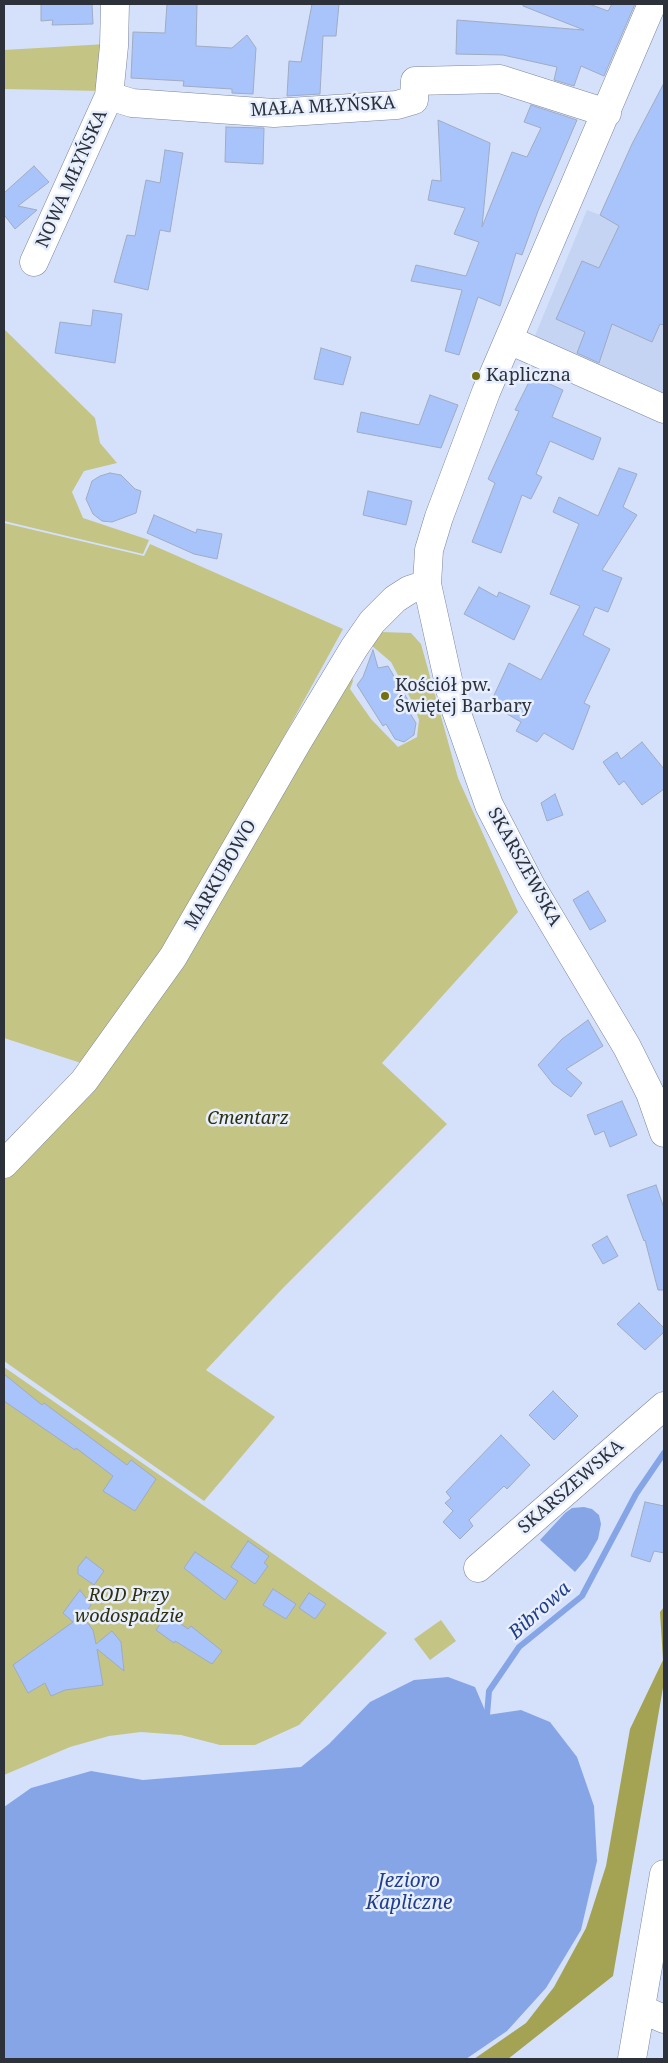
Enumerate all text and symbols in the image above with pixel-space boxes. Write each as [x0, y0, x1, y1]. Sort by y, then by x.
street label: MAŁA MŁYŃSKA [250, 92, 396, 122]
street label: NOWA MŁYŃSKA [32, 107, 112, 251]
place label: Kapliczna [486, 365, 571, 387]
marker: Kapliczna [470, 370, 482, 382]
place label: Kościół pw. Świętej Barbary [395, 675, 532, 718]
marker: Kościół pw. Świętej Barbary [379, 690, 391, 702]
street label: SKARSZEWSKA [483, 804, 565, 930]
street label: MARKUBOWO [181, 816, 261, 934]
park label: Cmentarz [207, 1108, 289, 1130]
street label: SKARSZEWSKA [514, 1436, 628, 1538]
water label: Bibrowa [505, 1577, 575, 1645]
park label: ROD Przy wodospadzie [75, 1585, 183, 1628]
water label: Jezioro Kapliczne [366, 1871, 452, 1915]

